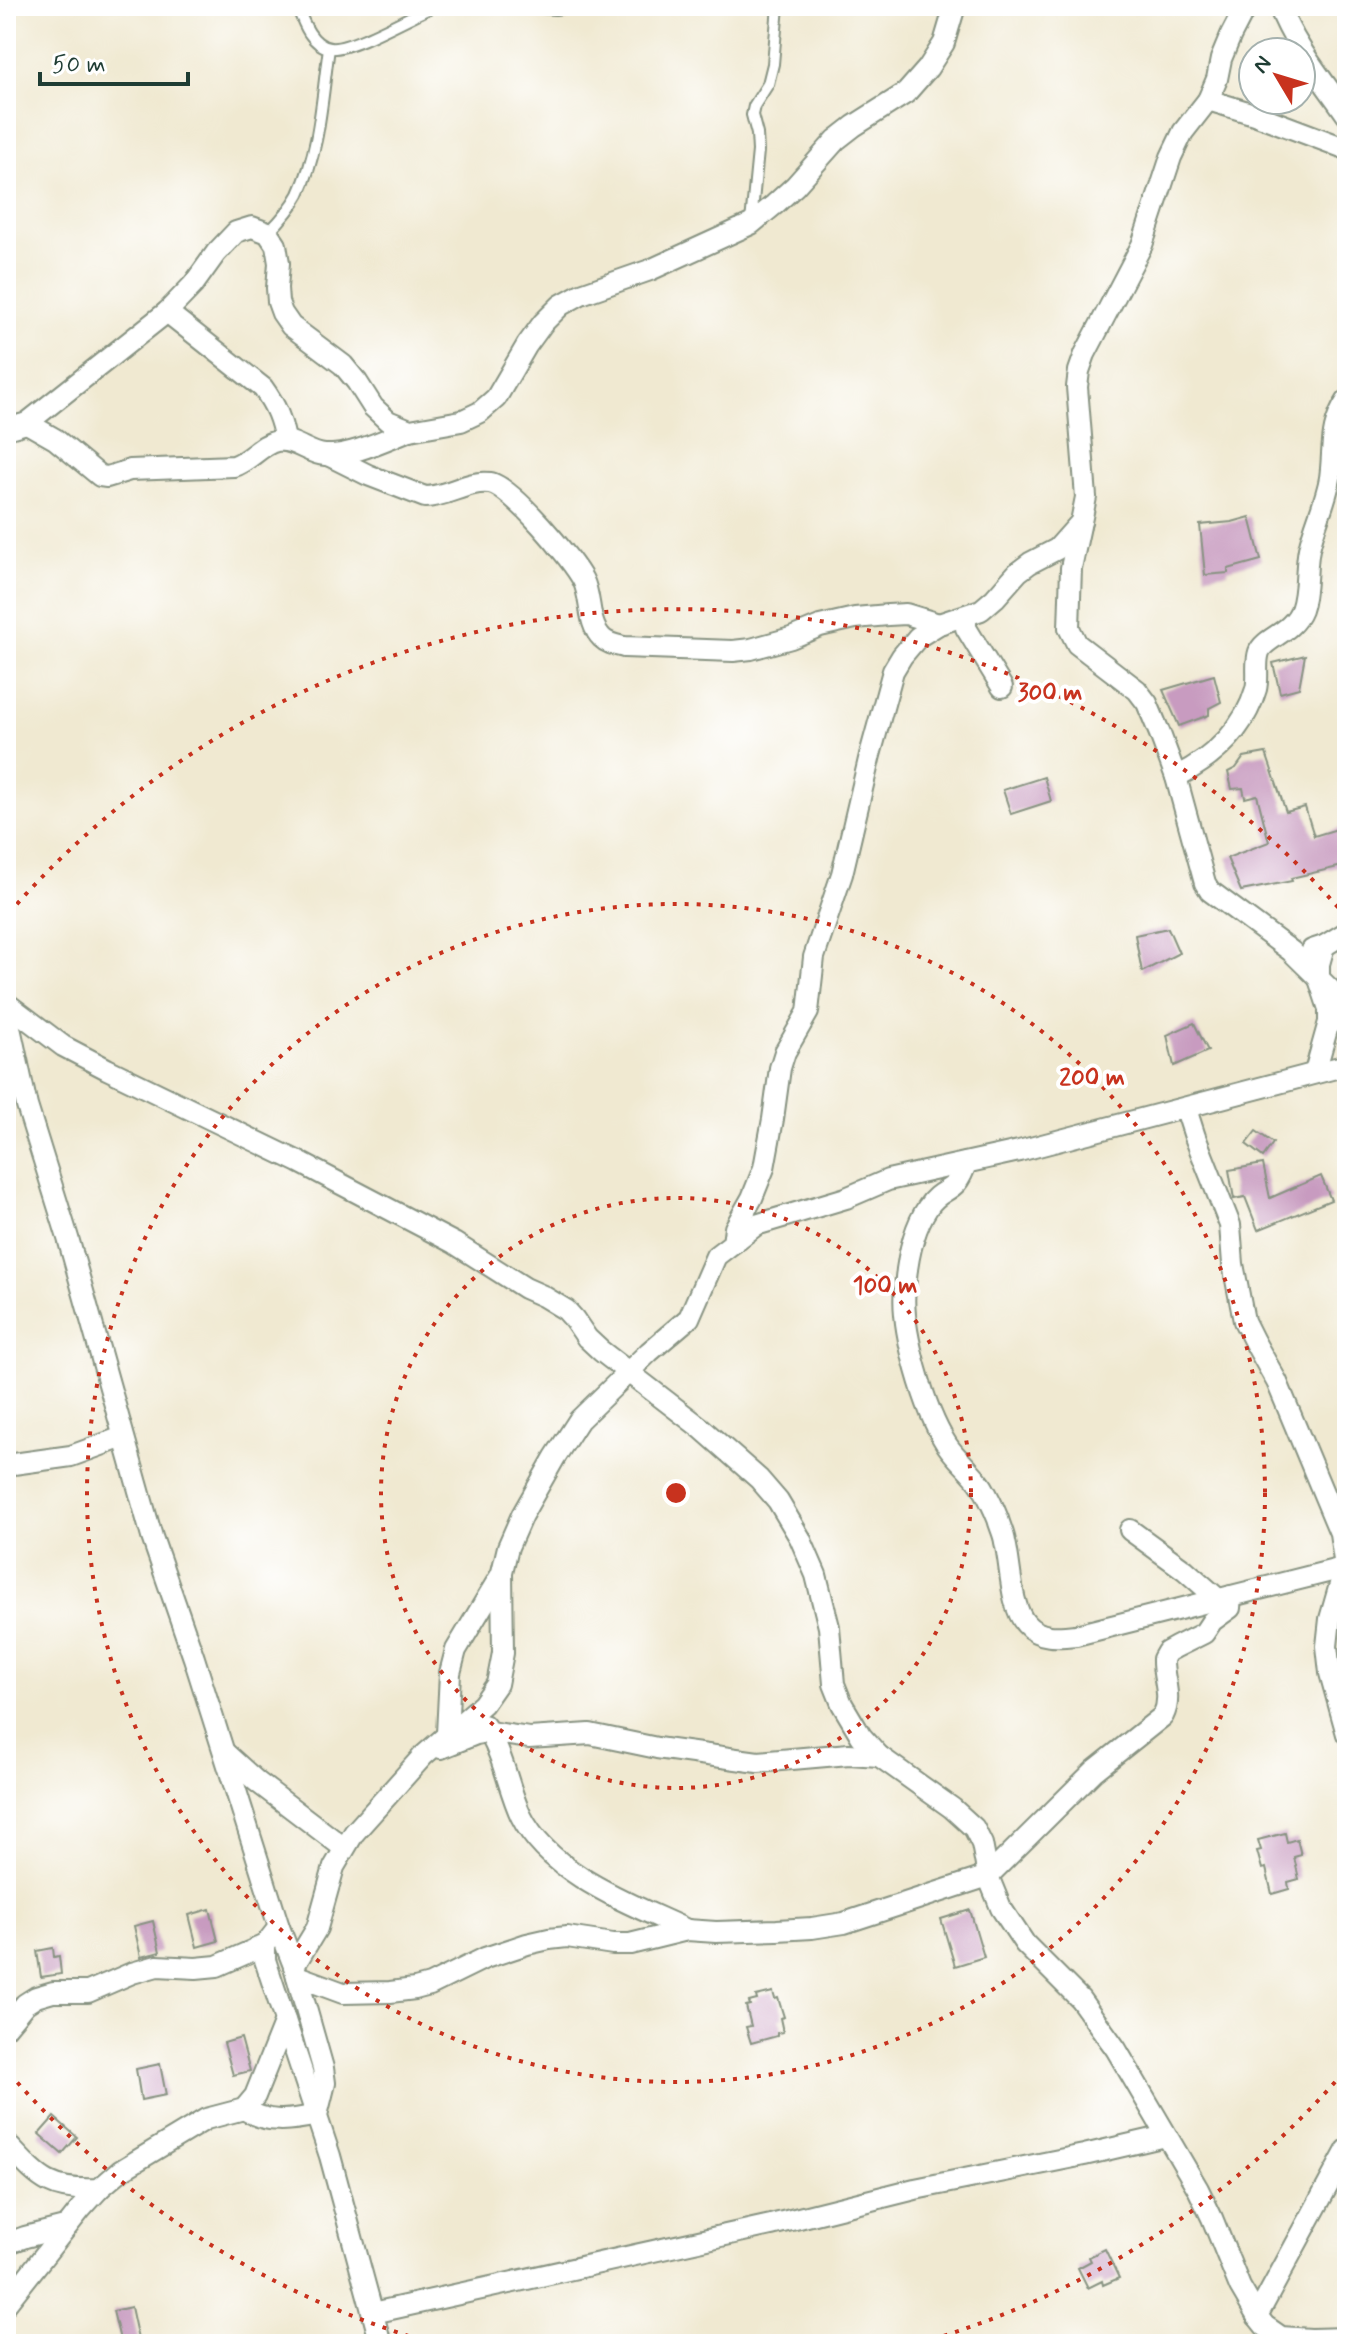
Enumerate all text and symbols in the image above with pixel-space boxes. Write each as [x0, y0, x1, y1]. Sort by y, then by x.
scale bar [40, 36, 188, 86]
north arrow [1237, 36, 1317, 116]
text: 50 m [52, 50, 106, 81]
text: N [1247, 51, 1278, 79]
text: 300 m [1018, 678, 1082, 709]
text: 200 m [1059, 1063, 1125, 1094]
text: 100 m [853, 1271, 917, 1302]
centre of rings [662, 1479, 690, 1507]

